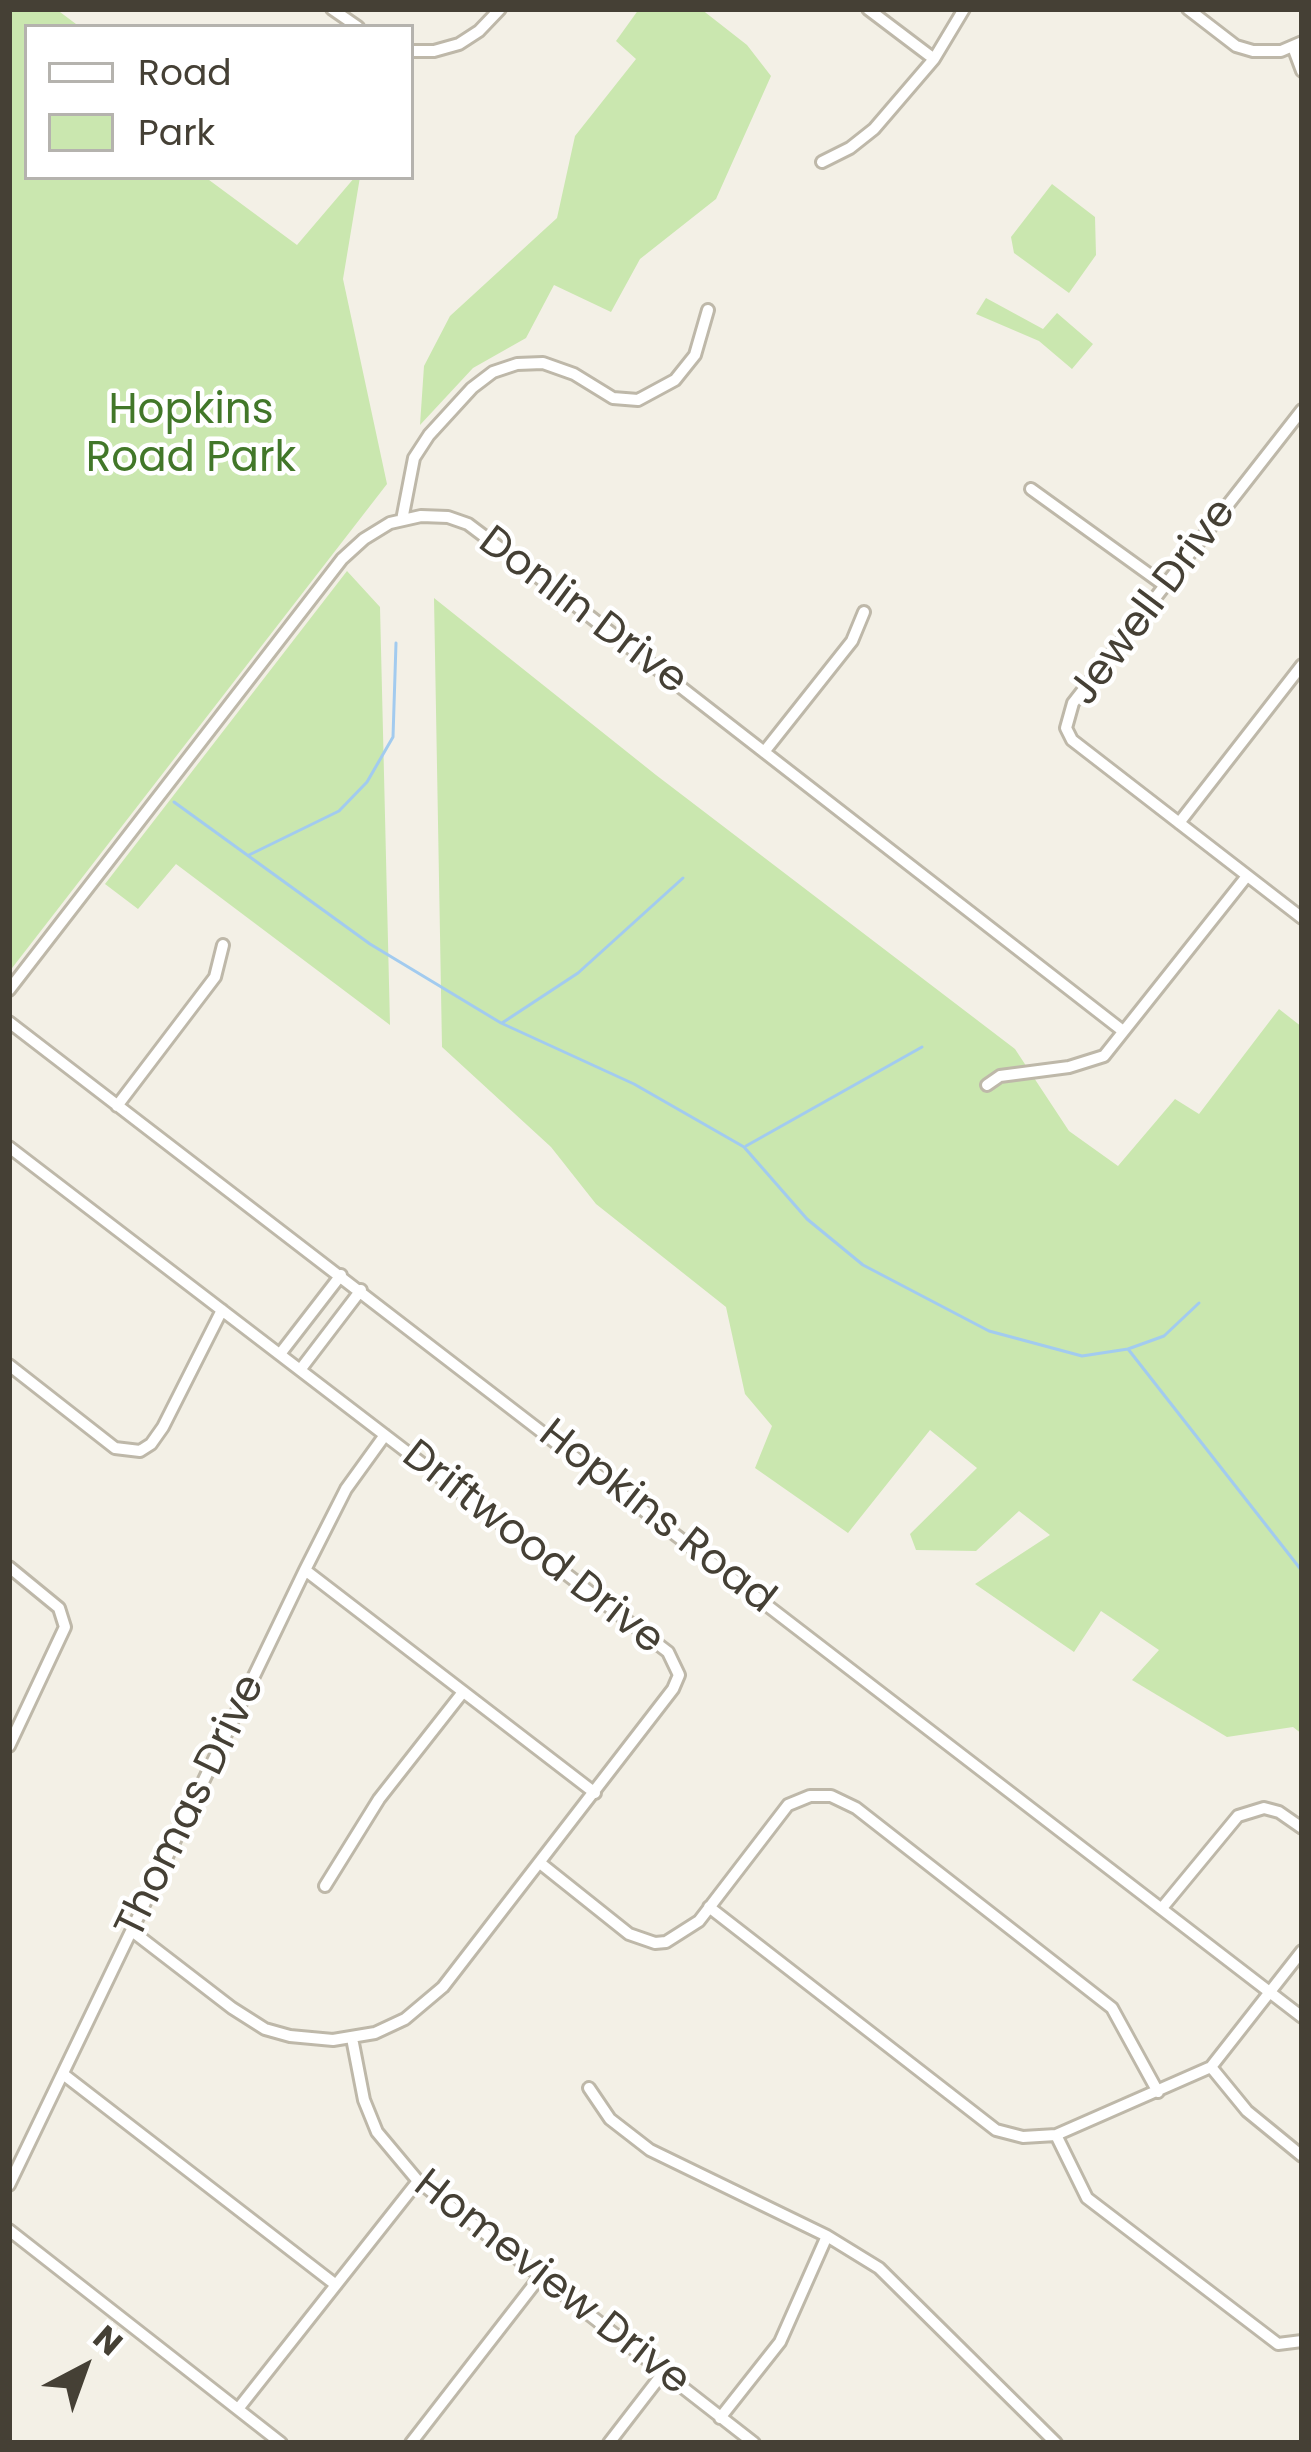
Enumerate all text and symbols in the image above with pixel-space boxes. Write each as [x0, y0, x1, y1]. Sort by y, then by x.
legend [24, 24, 414, 180]
text: Road [138, 47, 232, 98]
text: Park [138, 107, 215, 158]
park label: Hopkins Road Park [86, 387, 296, 486]
street label: Jewell Drive [1060, 490, 1248, 716]
street label: Donlin Drive [468, 517, 696, 707]
street label: Hopkins Road [528, 1410, 784, 1626]
street label: Driftwood Drive [391, 1431, 673, 1667]
street label: Thomas Drive [107, 1667, 277, 1947]
street label: Homeview Drive [403, 2161, 699, 2407]
north arrow [24, 2308, 144, 2428]
text: N [83, 2315, 133, 2366]

